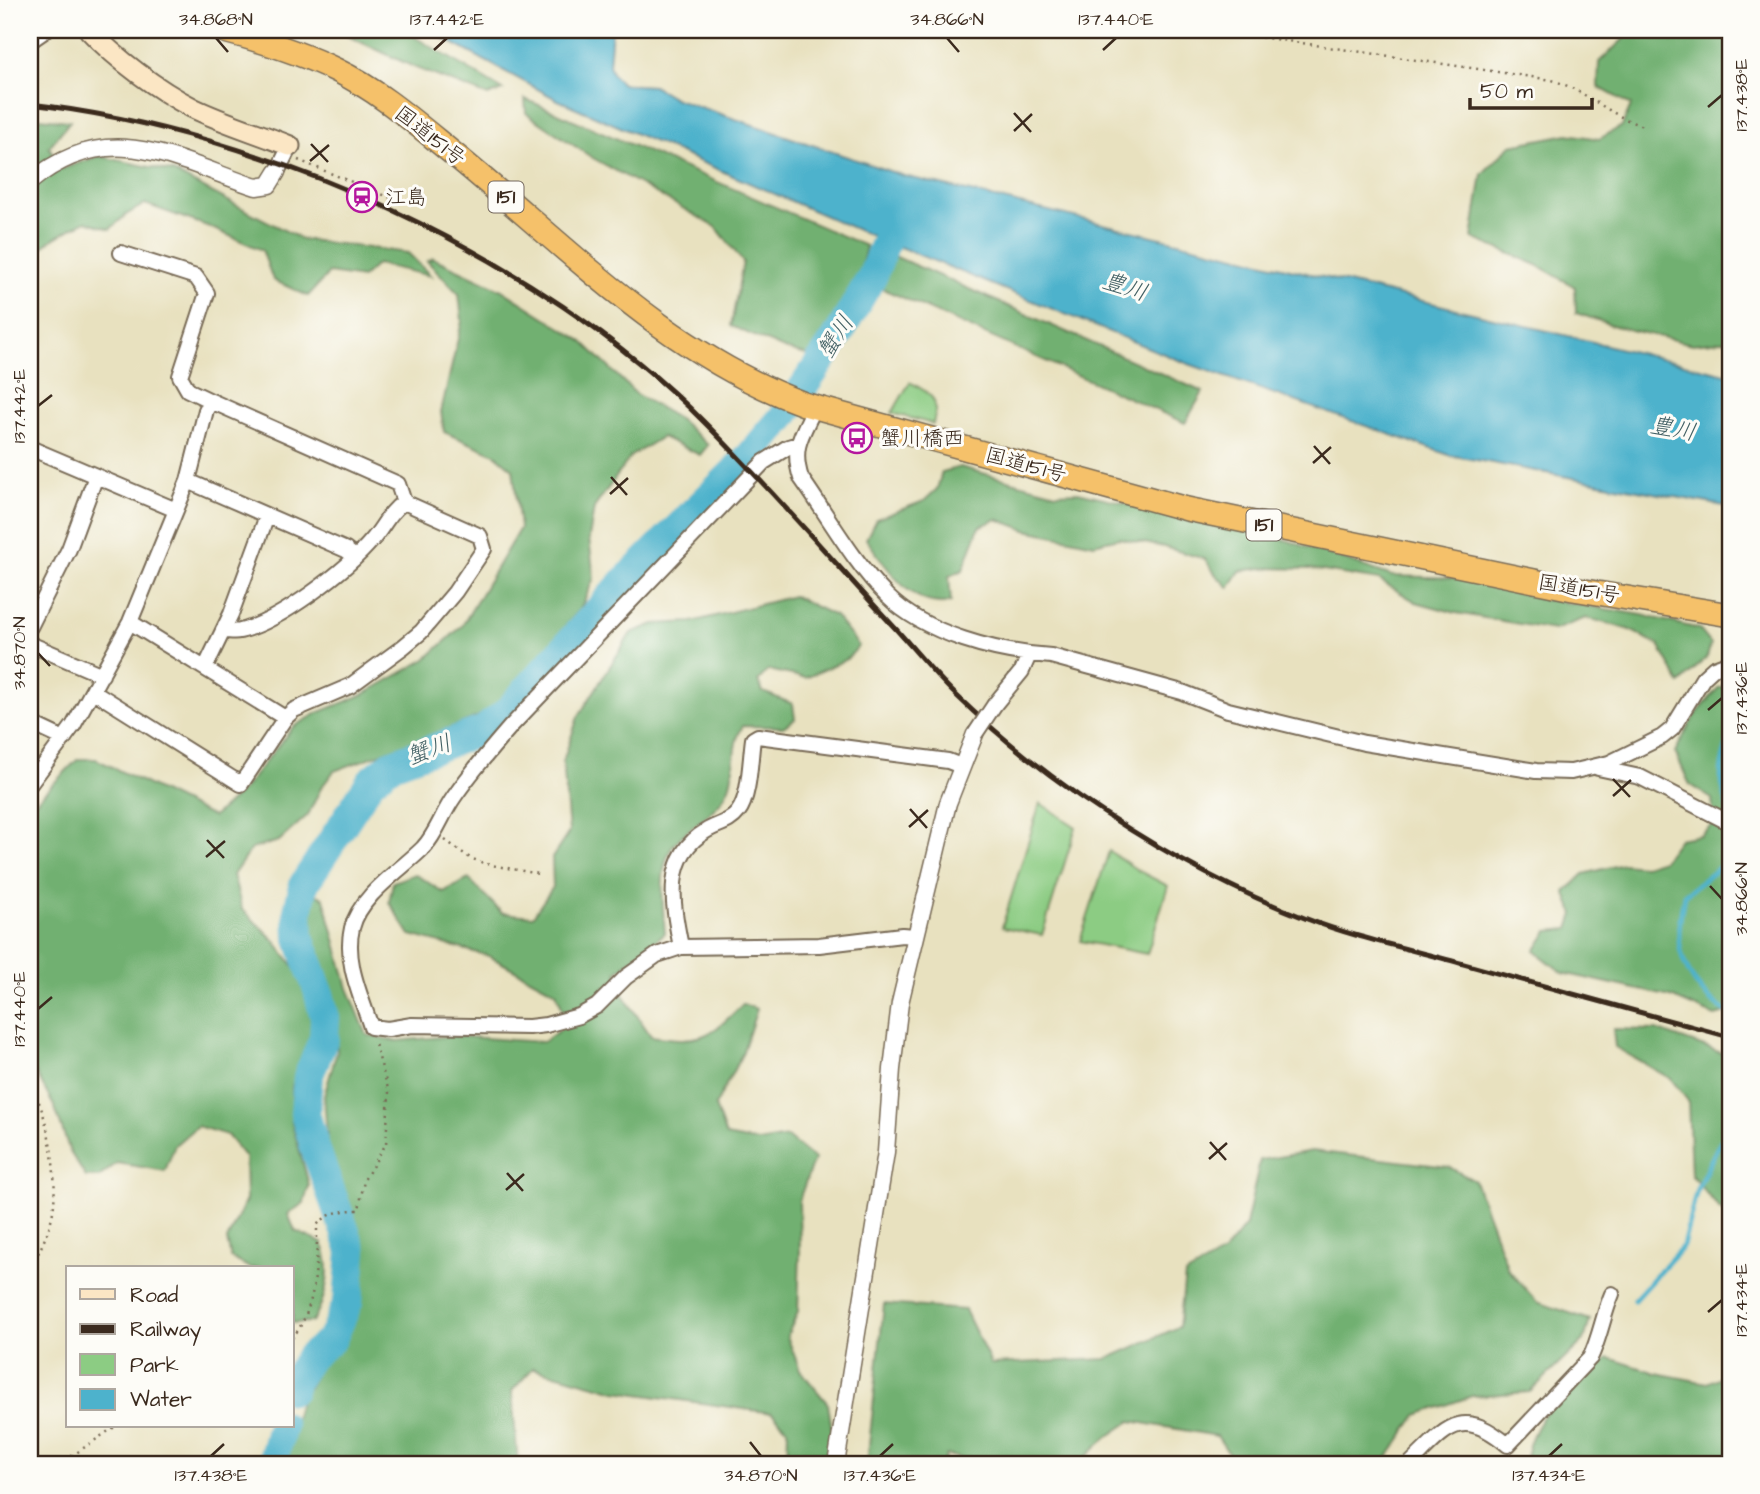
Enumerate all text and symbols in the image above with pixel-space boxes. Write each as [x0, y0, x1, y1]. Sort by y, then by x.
text: 34.868°N [179, 7, 253, 32]
text: 137.442°E [410, 7, 485, 32]
text: 34.866°N [910, 7, 984, 32]
text: 137.440°E [1078, 7, 1154, 32]
text: 137.438°E [1729, 58, 1754, 131]
scale bar [1470, 66, 1592, 110]
text: 50 m [1480, 77, 1534, 106]
street label: 国道151号 [388, 99, 472, 173]
station icon: 江島 [345, 180, 379, 214]
road number: 151 [489, 182, 524, 212]
place label: 江島 [385, 183, 427, 212]
water label: 豊川 [1098, 265, 1152, 309]
water label: 蟹川 [810, 309, 862, 365]
text: 137.442°E [7, 368, 32, 443]
water label: 豊川 [1647, 409, 1699, 449]
bus stop icon: 蟹川橋西 [840, 421, 874, 455]
place label: 蟹川橋西 [880, 424, 964, 453]
street label: 国道151号 [982, 440, 1070, 490]
road number: 151 [1246, 510, 1282, 540]
street label: 国道151号 [1535, 567, 1623, 611]
text: 34.870°N [7, 616, 32, 690]
text: 137.436°E [1729, 661, 1754, 734]
water label: 蟹川 [402, 727, 456, 773]
text: 34.866°N [1729, 862, 1754, 936]
text: 137.440°E [7, 971, 32, 1047]
text: 137.434°E [1729, 1263, 1754, 1337]
legend [66, 1266, 294, 1428]
text: Road [130, 1281, 178, 1310]
text: Railway [130, 1315, 202, 1346]
text: Park [130, 1351, 179, 1380]
text: Water [130, 1385, 192, 1414]
text: 137.438°E [175, 1463, 248, 1488]
text: 34.870°N [724, 1463, 798, 1488]
text: 137.436°E [844, 1463, 917, 1488]
text: 137.434°E [1512, 1463, 1586, 1488]

